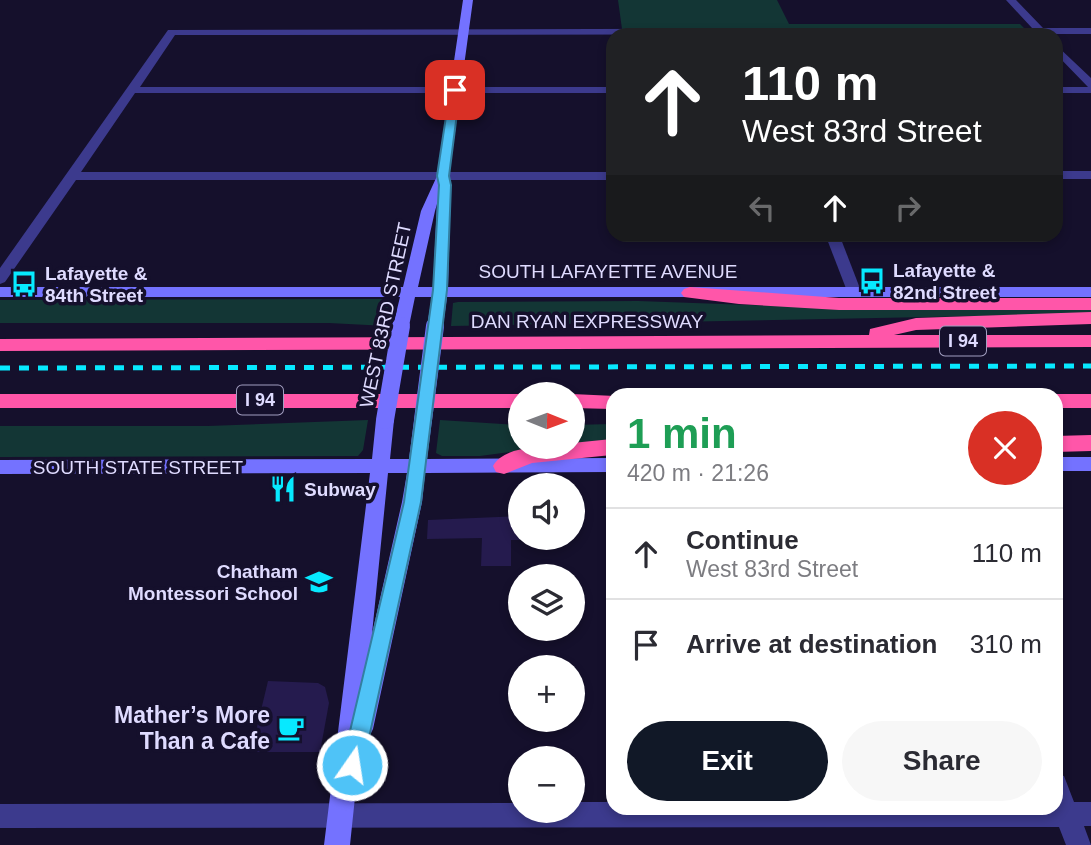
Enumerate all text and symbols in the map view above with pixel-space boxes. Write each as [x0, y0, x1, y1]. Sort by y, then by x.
icon: ahead [627, 56, 718, 147]
text: 110 m [742, 56, 878, 110]
pin [425, 60, 485, 120]
icon: arrive [436, 71, 474, 109]
text: West 83rd Street [742, 113, 982, 149]
icon: left [743, 189, 781, 227]
icon: ahead [816, 189, 854, 227]
icon: right [889, 189, 927, 227]
street label: WEST 83RD STREET [356, 220, 415, 410]
place label: Lafayette & 82nd Street [893, 260, 997, 303]
street label: SOUTH LAFAYETTE AVENUE [478, 261, 738, 282]
place label: Lafayette & 84th Street [45, 263, 148, 306]
bus stop icon: Lafayette & 82nd Street [857, 266, 887, 296]
bus stop icon: Lafayette & 84th Street [9, 269, 39, 299]
street label: DAN RYAN EXPRESSWAY [471, 311, 704, 332]
road number: I 94 [940, 326, 986, 356]
north arrow [508, 382, 584, 458]
map controls [508, 382, 585, 823]
road number: I 94 [237, 386, 283, 414]
text: 1 min [627, 410, 737, 457]
button: close [968, 411, 1042, 485]
street label: SOUTH STATE STREET [33, 457, 244, 478]
text: 420 m · 21:26 [627, 460, 769, 486]
button: sound [508, 473, 585, 550]
restaurant icon: Subway [268, 474, 298, 504]
place label: Subway [304, 479, 376, 500]
text: Continue [686, 525, 799, 555]
icon: ahead [627, 535, 665, 573]
text: 110 m [972, 538, 1042, 568]
text: West 83rd Street [686, 556, 858, 582]
place label: Chatham Montessori School [128, 561, 298, 604]
button: layers [508, 564, 585, 641]
school or university icon: Chatham Montessori School [304, 567, 334, 597]
icon: arrive [627, 626, 665, 664]
text: Arrive at destination [686, 629, 937, 659]
text: 310 m [970, 629, 1042, 659]
button: + [508, 655, 585, 732]
place label: Mather’s More Than a Cafe [114, 702, 270, 754]
cafe icon: Mather’s More Than a Cafe [276, 713, 306, 743]
button: Exit [627, 721, 828, 801]
button: Share [842, 721, 1042, 801]
position arrow [315, 728, 389, 802]
button: − [508, 746, 585, 823]

